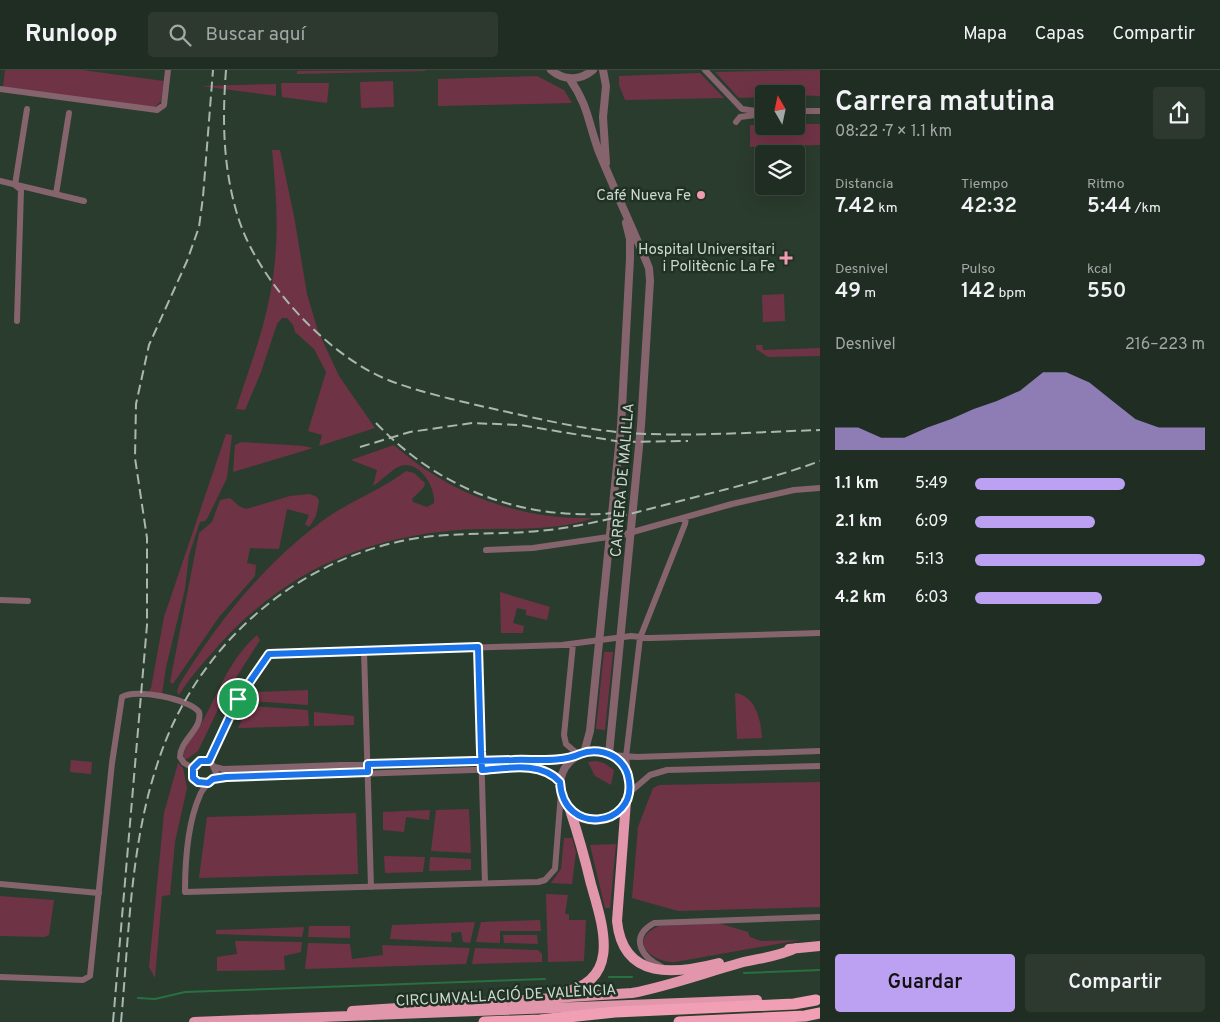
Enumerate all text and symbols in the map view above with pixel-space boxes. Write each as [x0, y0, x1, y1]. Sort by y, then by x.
search box [148, 12, 498, 57]
text: Runloop [25, 20, 118, 50]
icon: search [166, 21, 194, 49]
text: Buscar aquí [206, 23, 305, 47]
text: Mapa [963, 23, 1007, 46]
text: Capas [1035, 23, 1084, 46]
text: Compartir [1112, 23, 1195, 46]
north arrow [755, 85, 805, 135]
map controls [755, 85, 805, 195]
text: Carrera matutina [835, 85, 1055, 121]
button: share [1153, 87, 1205, 139]
text: 08:22 · 7 × 1.1 km [835, 122, 952, 142]
button: layers [755, 145, 805, 195]
text: Distancia [835, 176, 893, 193]
text: Tiempo [961, 176, 1008, 193]
text: Ritmo [1087, 176, 1124, 193]
place label: Café Nueva Fe [596, 187, 691, 206]
marker: Café Nueva Fe [695, 189, 707, 201]
text: 7.42 [835, 193, 875, 220]
text: 42:32 [961, 193, 1017, 220]
text: 5:44 [1087, 193, 1132, 220]
text: km [875, 200, 898, 217]
text: /km [1132, 200, 1161, 217]
place label: Hospital Universitari i Politècnic La Fe [638, 241, 775, 277]
marker: Hospital Universitari i Politècnic La Fe [779, 251, 793, 265]
text: Desnivel [835, 261, 888, 278]
text: Pulso [961, 261, 995, 278]
text: kcal [1087, 261, 1112, 278]
text: 49 [835, 278, 861, 305]
text: 142 [961, 278, 995, 305]
text: 550 [1087, 278, 1126, 305]
text: m [861, 285, 876, 302]
text: bpm [995, 285, 1026, 302]
text: Desnivel [835, 335, 896, 355]
text: 216–223 m [1125, 335, 1205, 355]
street label: CARRERA DE MALILLA [607, 402, 640, 558]
text: 1.1 km [835, 474, 879, 494]
text: 5:49 [915, 474, 948, 494]
text: 2.1 km [835, 512, 882, 532]
text: 6:09 [915, 512, 948, 532]
text: 3.2 km [835, 550, 885, 570]
text: 5:13 [915, 550, 944, 570]
text: 4.2 km [835, 588, 886, 608]
text: 6:03 [915, 588, 948, 608]
pin [217, 678, 259, 720]
icon: arrive [224, 685, 252, 713]
button: Guardar [835, 954, 1015, 1012]
button: Compartir [1025, 954, 1205, 1012]
street label: CIRCUMVAL·LACIÓ DE VALÈNCIA [395, 979, 617, 1012]

